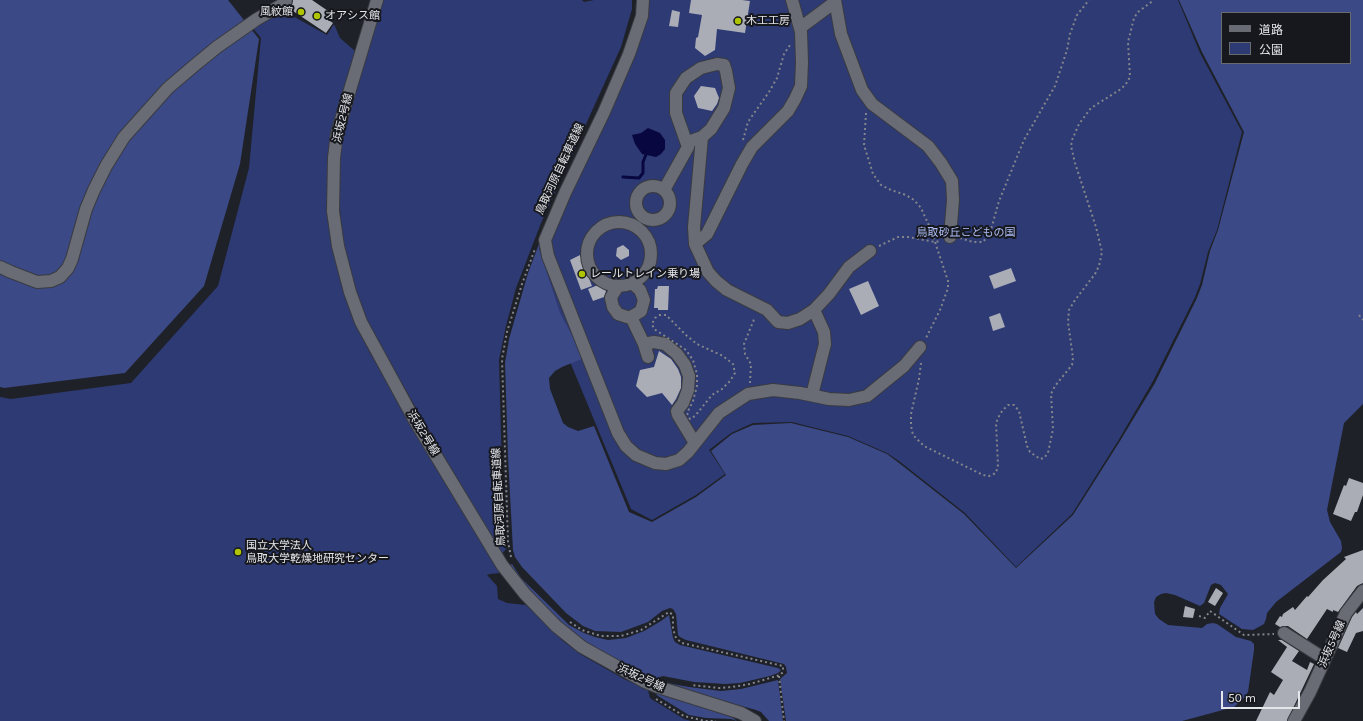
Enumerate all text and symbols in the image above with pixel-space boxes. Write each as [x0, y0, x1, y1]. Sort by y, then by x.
place label: 風紋館 [260, 5, 293, 19]
marker: 風紋館 [296, 7, 306, 17]
place label: オアシス館 [325, 9, 380, 23]
marker: オアシス館 [312, 11, 322, 21]
legend [1221, 12, 1351, 64]
place label: 木工工房 [746, 14, 790, 28]
marker: 木工工房 [733, 16, 743, 26]
text: 道路 [1259, 23, 1283, 37]
text: 公園 [1259, 43, 1283, 57]
street label: 浜坂2号線 [331, 92, 355, 144]
street label: 鳥取河原自転車道線 [533, 121, 587, 217]
park label: 鳥取砂丘こどもの国 [917, 226, 1015, 240]
place label: レールトレイン乗り場 [590, 267, 700, 281]
marker: レールトレイン乗り場 [577, 269, 587, 279]
street label: 浜坂2号線 [404, 408, 442, 458]
street label: 鳥取河原自転車道線 [490, 447, 508, 547]
place label: 国立大学法人 鳥取大学乾燥地研究センター [246, 539, 389, 565]
marker: 国立大学法人 鳥取大学乾燥地研究センター [233, 547, 243, 557]
street label: 浜坂5号線 [1316, 618, 1348, 670]
street label: 浜坂2号線 [615, 661, 667, 695]
scale bar [1223, 683, 1302, 709]
text: 50 m [1228, 691, 1256, 705]

